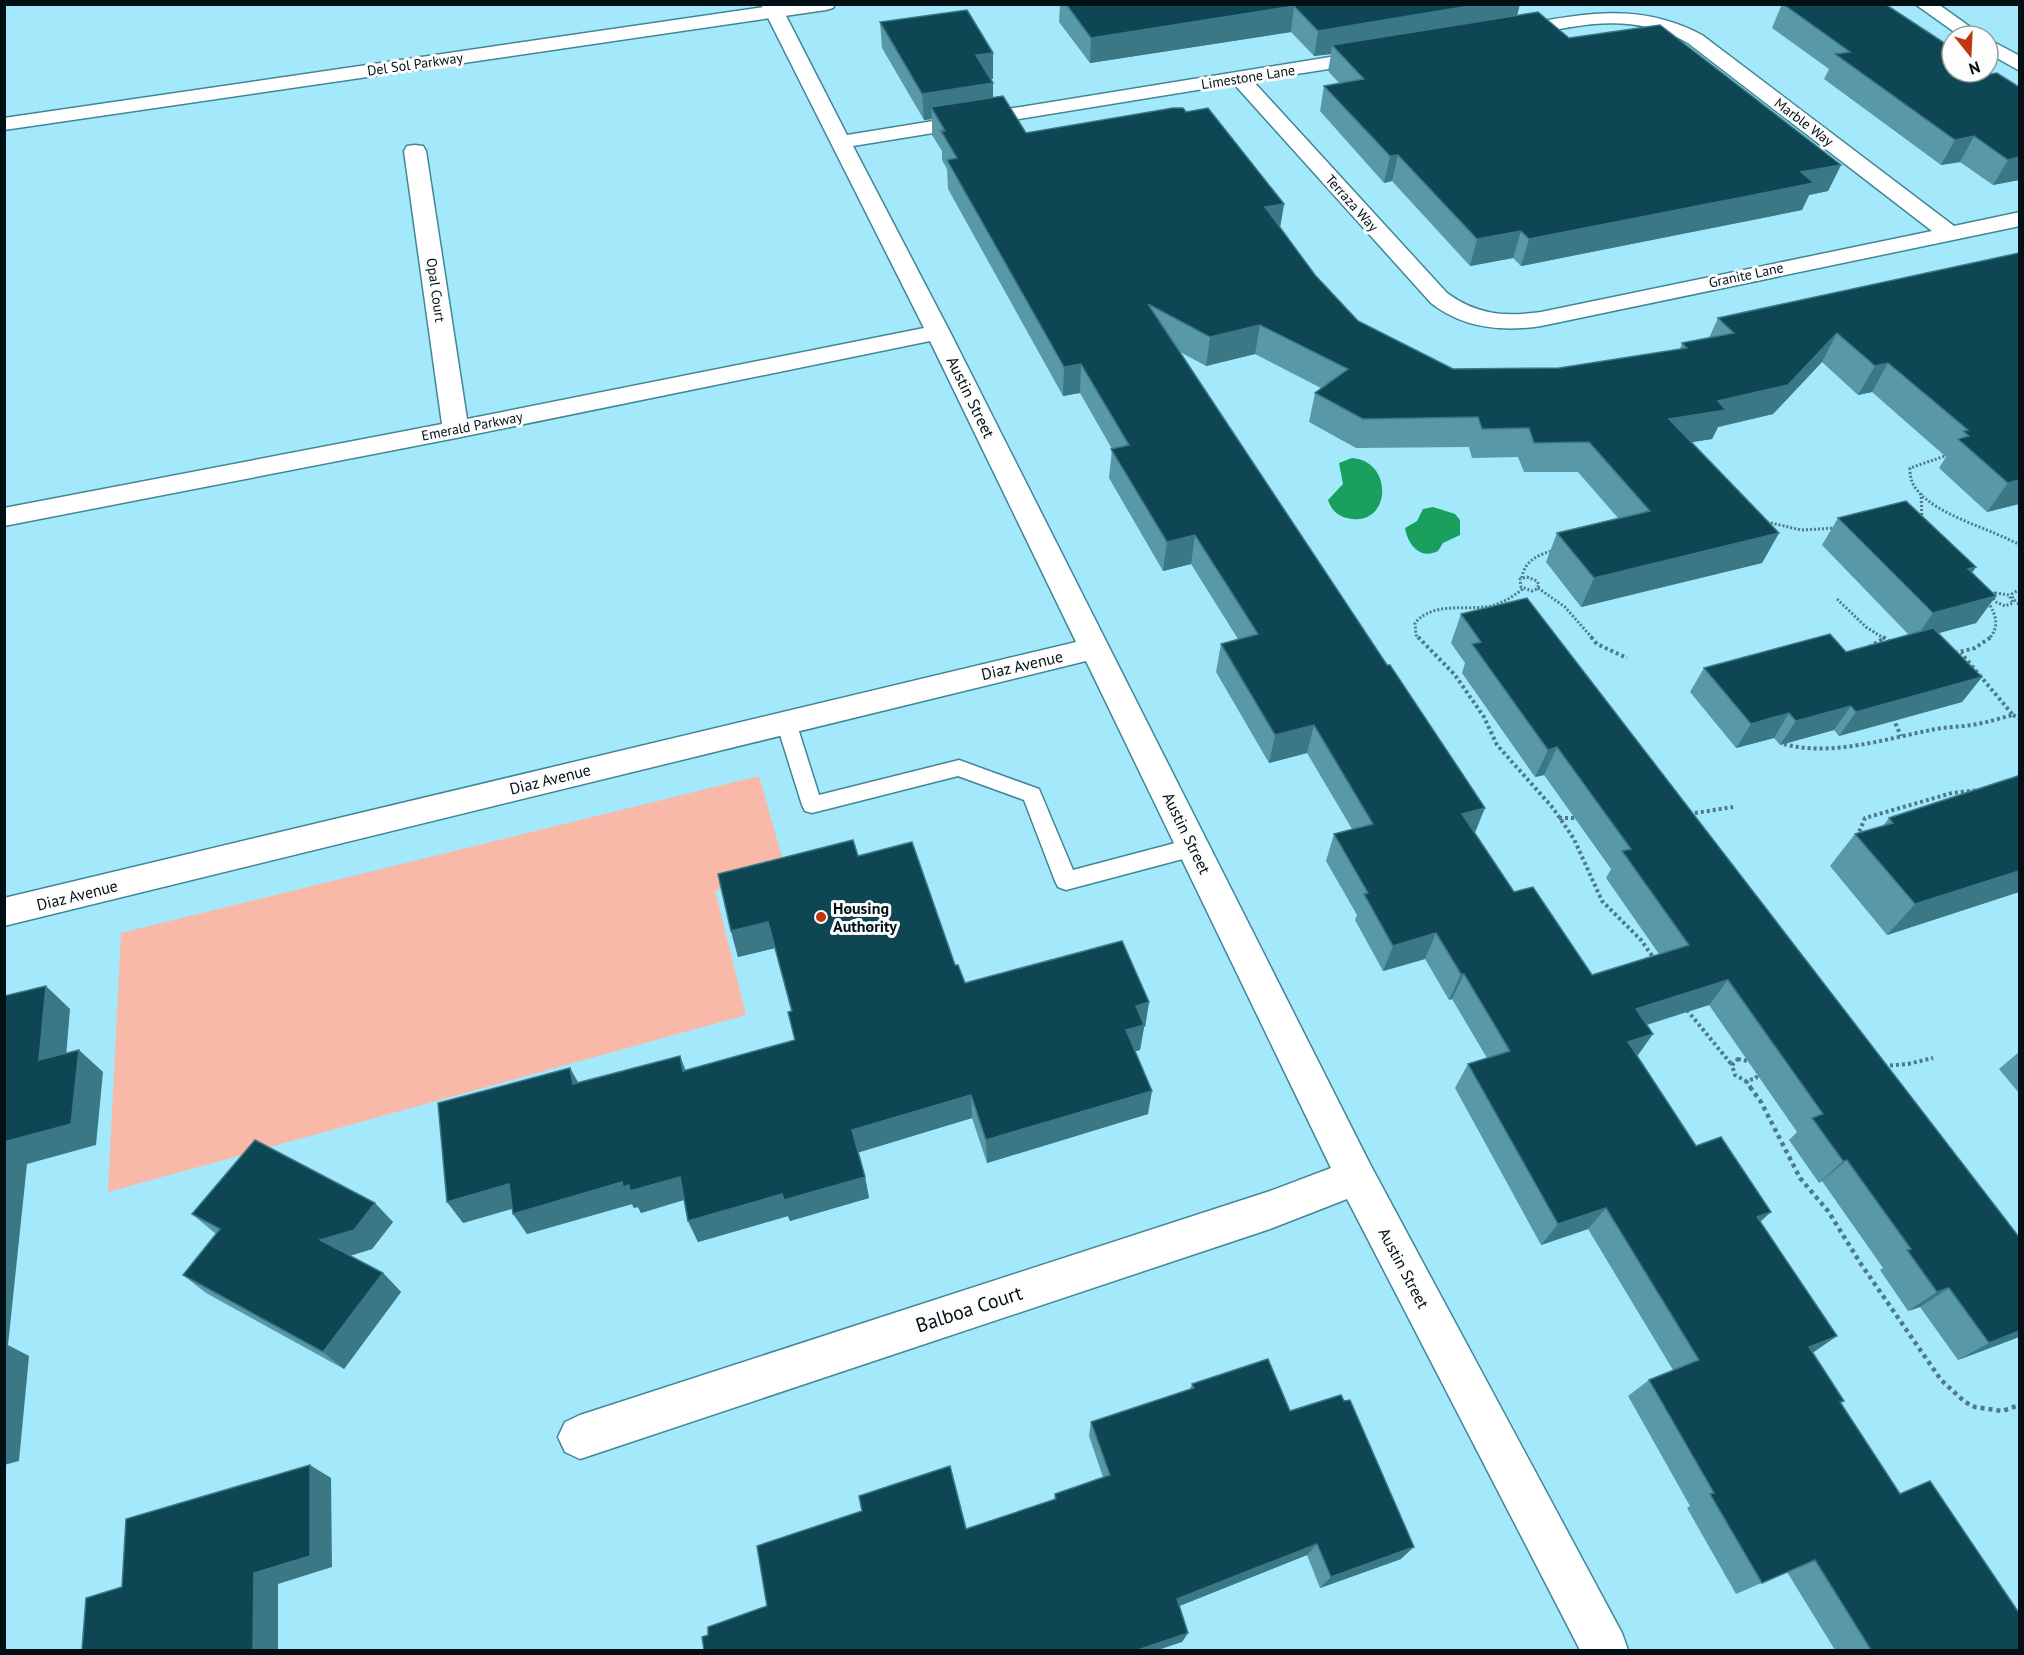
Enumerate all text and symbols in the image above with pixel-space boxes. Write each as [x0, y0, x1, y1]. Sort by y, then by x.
north arrow [1940, 24, 2000, 84]
street label: Del Sol Parkway [366, 48, 464, 80]
text: N [1967, 57, 1983, 79]
street label: Limestone Lane [1200, 61, 1296, 93]
street label: Marble Way [1771, 94, 1838, 150]
street label: Terraza Way [1322, 171, 1383, 236]
street label: Opal Court [423, 257, 449, 323]
street label: Granite Lane [1707, 258, 1785, 292]
street label: Austin Street [943, 353, 1000, 442]
street label: Emerald Parkway [420, 407, 525, 445]
street label: Diaz Avenue [979, 646, 1065, 684]
street label: Diaz Avenue [507, 759, 593, 799]
street label: Austin Street [1159, 789, 1216, 878]
street label: Diaz Avenue [34, 875, 120, 915]
place label: Housing Authority [833, 898, 897, 936]
marker: Housing Authority [814, 910, 828, 924]
street label: Austin Street [1374, 1224, 1434, 1312]
street label: Balboa Court [912, 1279, 1026, 1338]

